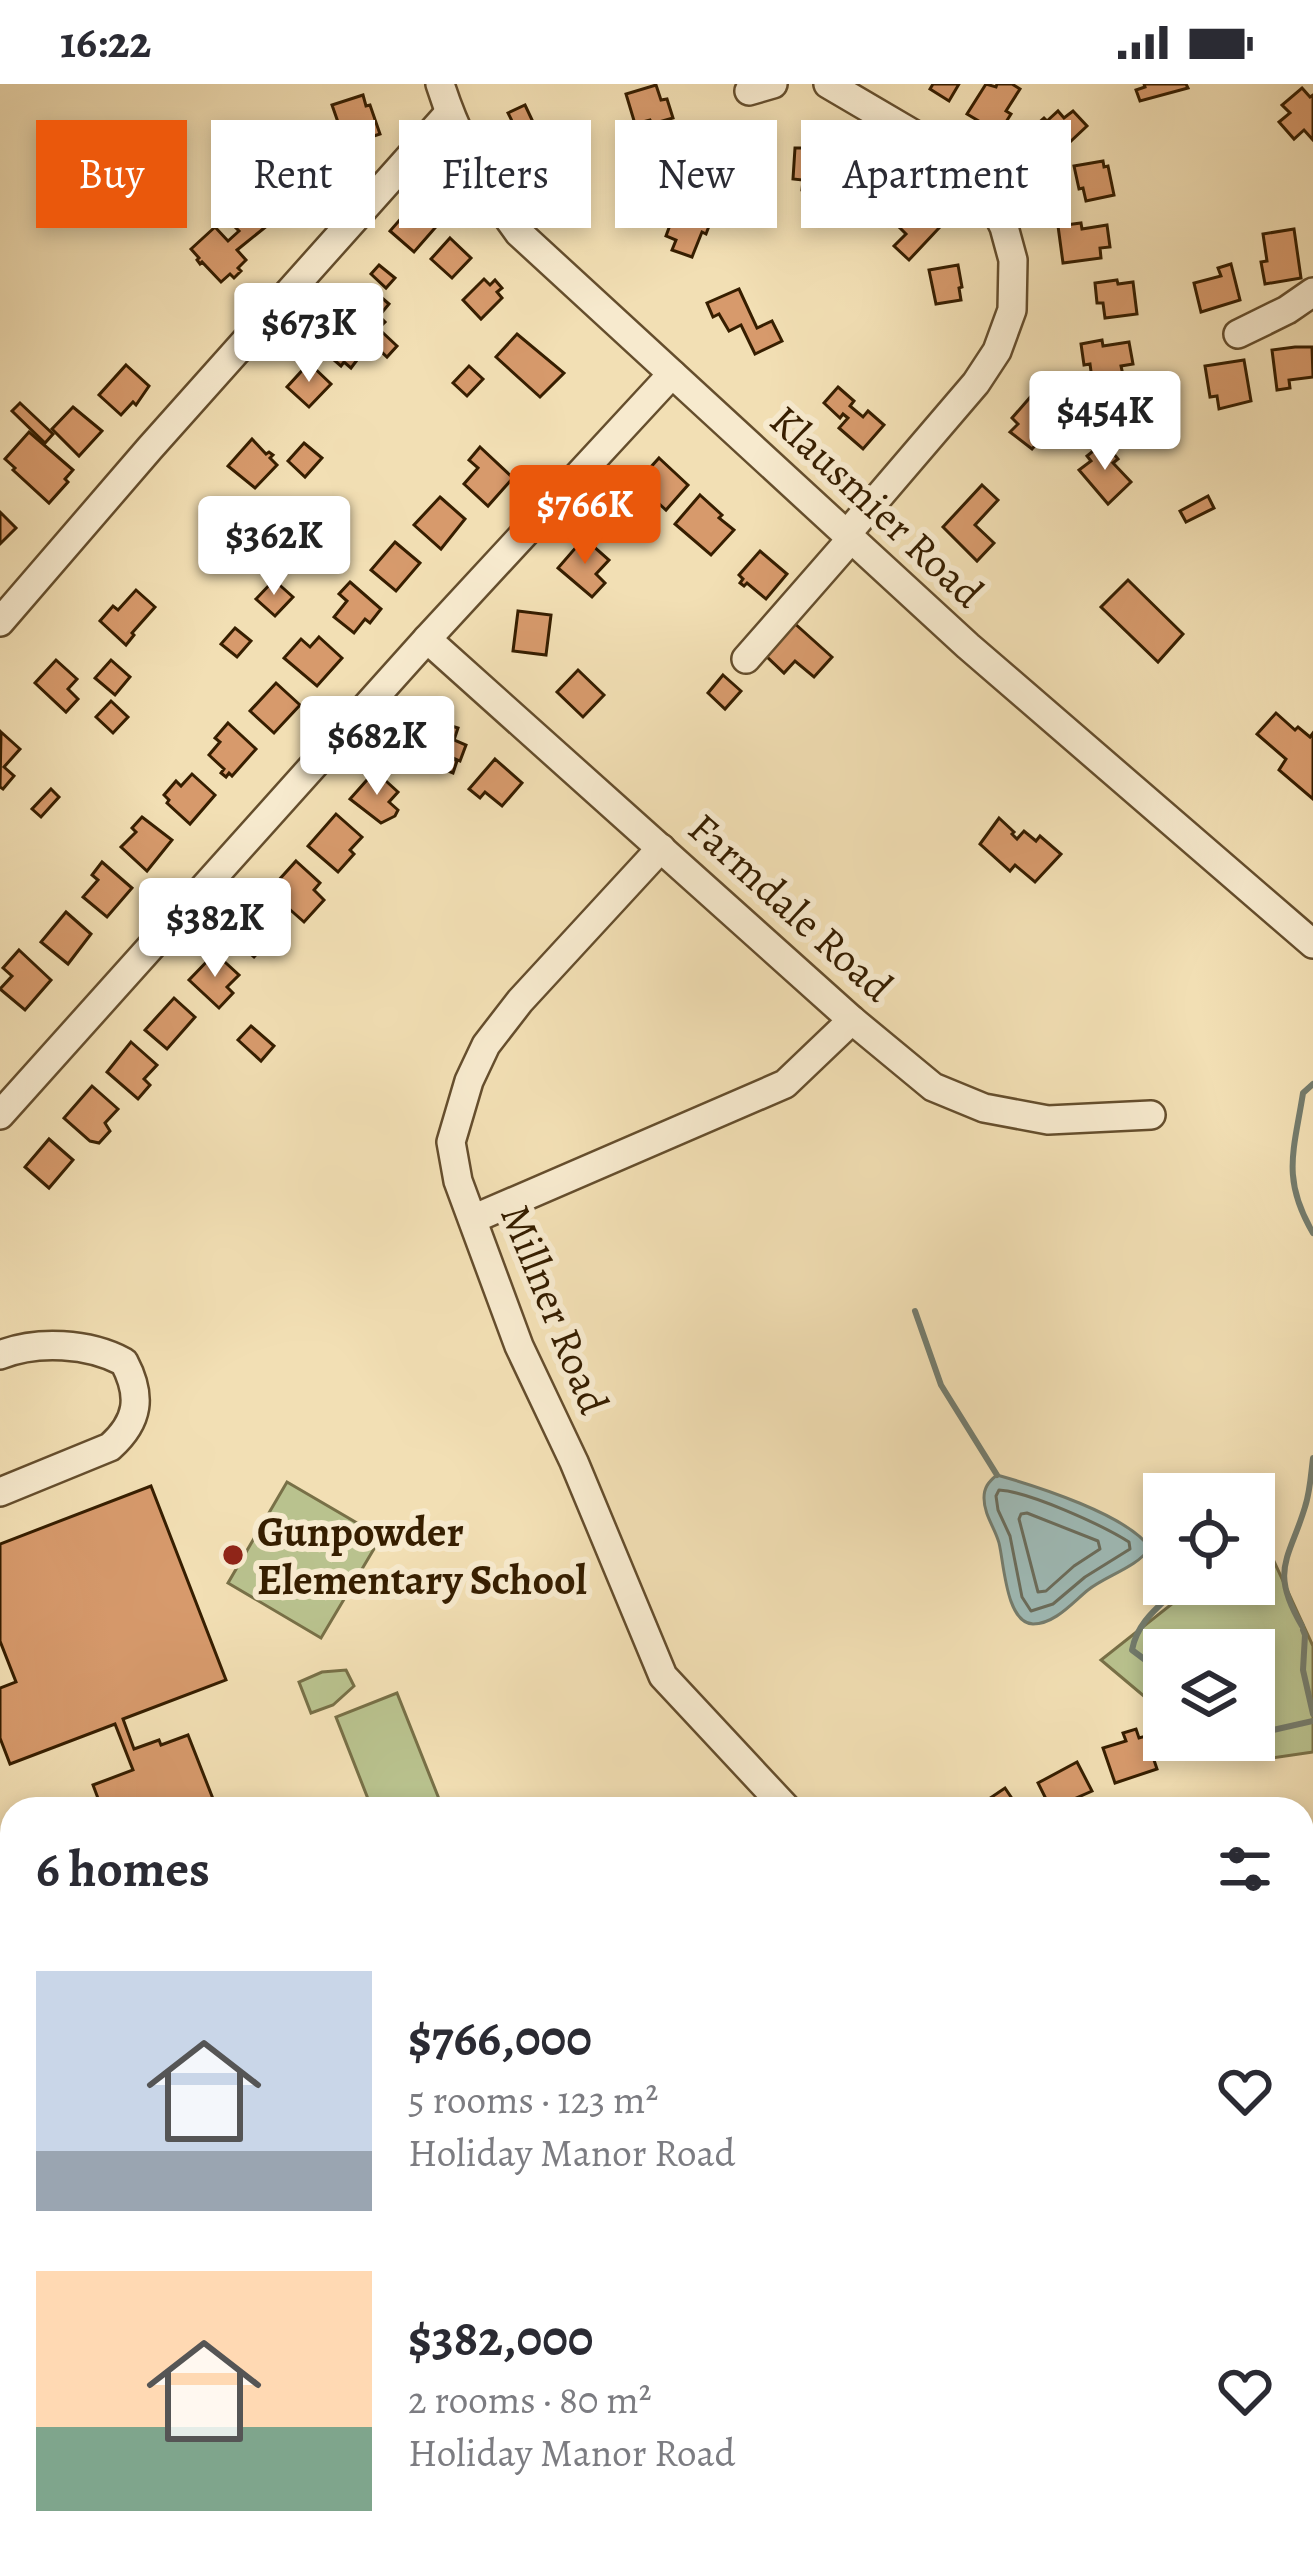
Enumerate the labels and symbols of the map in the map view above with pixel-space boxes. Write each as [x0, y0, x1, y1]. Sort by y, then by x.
pin: $673K [225, 283, 393, 385]
pin: $454K [1021, 371, 1189, 473]
street label: Klausmier Road [758, 392, 997, 620]
pin: $766K [501, 465, 669, 567]
pin: $362K [190, 496, 358, 598]
pin: $682K [293, 696, 461, 798]
street label: Farmdale Road [676, 800, 906, 1015]
pin: $382K [131, 878, 299, 980]
street label: Millner Road [487, 1196, 623, 1423]
place label: Gunpowder Elementary School [257, 1503, 587, 1608]
marker: Gunpowder Elementary School [220, 1542, 246, 1568]

